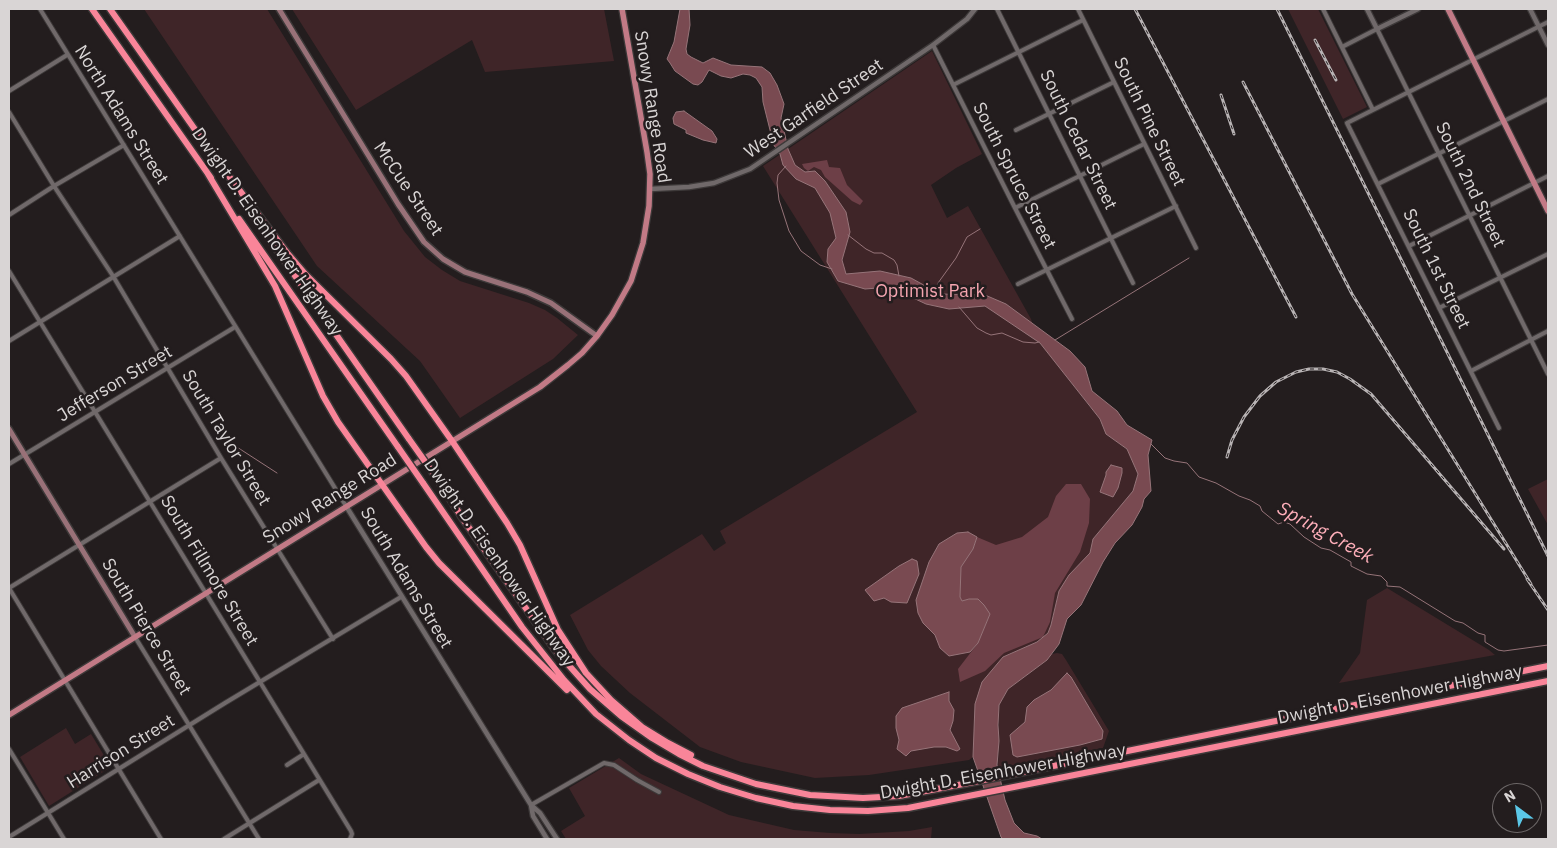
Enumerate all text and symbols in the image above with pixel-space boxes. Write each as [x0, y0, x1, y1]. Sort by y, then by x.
street label: Snowy Range Road [629, 29, 675, 185]
street label: North Adams Street [69, 41, 173, 189]
street label: South Pine Street [1108, 54, 1190, 190]
street label: West Garfield Street [741, 55, 887, 163]
street label: South Cedar Street [1035, 67, 1121, 213]
street label: South Spruce Street [968, 99, 1060, 253]
street label: South 2nd Street [1430, 119, 1510, 251]
street label: Dwight D. Eisenhower Highway [187, 124, 347, 340]
street label: McCue Street [369, 138, 447, 240]
street label: South 1st Street [1398, 205, 1474, 333]
park label: Optimist Park [875, 281, 985, 303]
street label: Jefferson Street [54, 341, 176, 427]
street label: South Taylor Street [177, 366, 275, 510]
street label: Snowy Range Road [259, 449, 401, 549]
street label: Dwight D. Eisenhower Highway [419, 455, 579, 671]
street label: South Fillmore Street [156, 492, 262, 650]
water label: Spring Creek [1273, 497, 1377, 569]
street label: South Adams Street [355, 503, 457, 653]
street label: South Pierce Street [97, 555, 195, 699]
street label: Dwight D. Eisenhower Highway [1276, 661, 1524, 729]
street label: Harrison Street [63, 710, 179, 794]
street label: Dwight D. Eisenhower Highway [879, 740, 1127, 804]
north arrow [1492, 783, 1542, 833]
text: N [1501, 786, 1519, 806]

